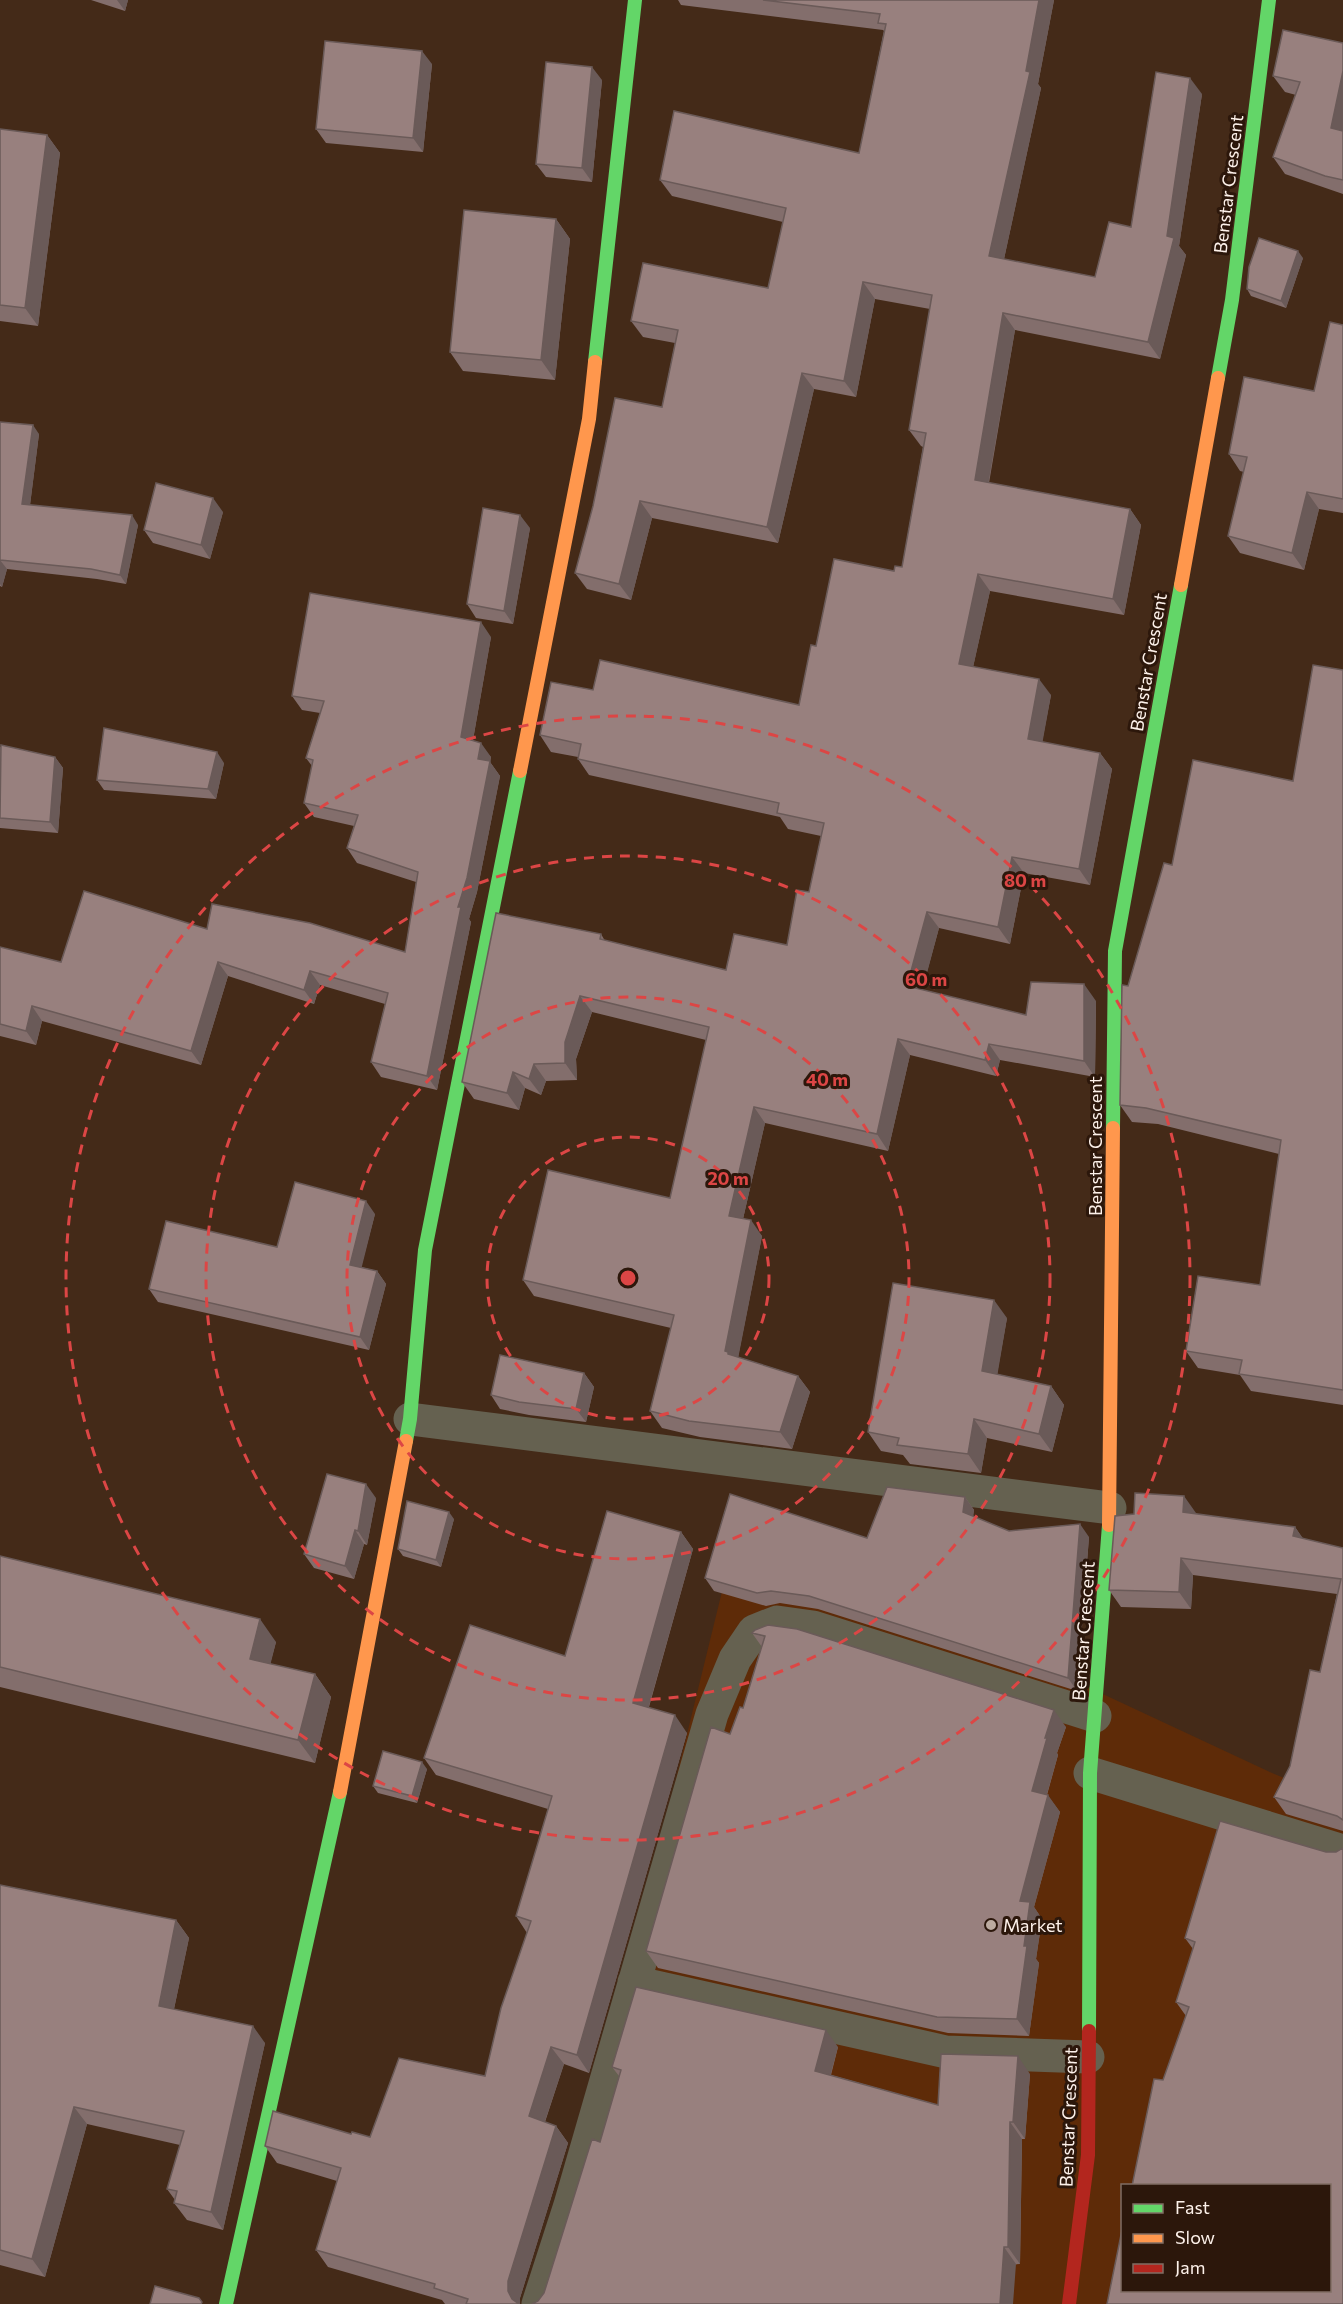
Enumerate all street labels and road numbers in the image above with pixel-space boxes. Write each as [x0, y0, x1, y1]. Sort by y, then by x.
street label: Benstar Crescent [1209, 113, 1247, 255]
street label: Benstar Crescent [1125, 591, 1171, 733]
street label: Benstar Crescent [1084, 1076, 1106, 1216]
street label: Benstar Crescent [1067, 1560, 1099, 1702]
street label: Benstar Crescent [1055, 2047, 1081, 2187]

